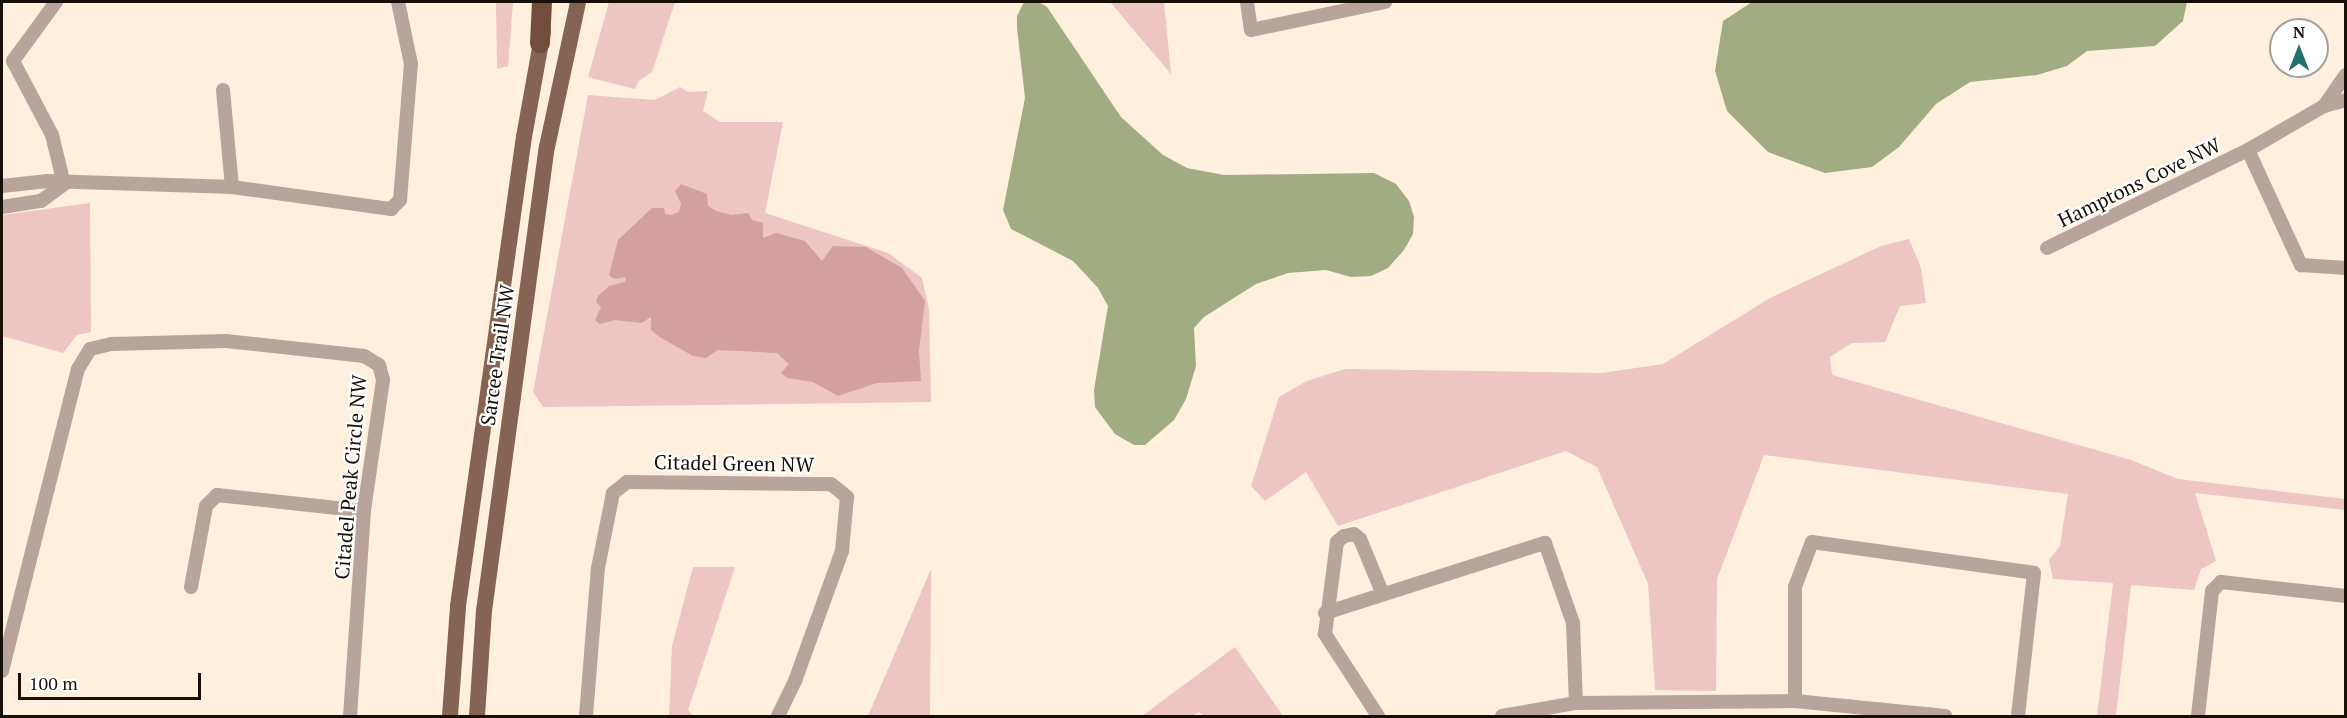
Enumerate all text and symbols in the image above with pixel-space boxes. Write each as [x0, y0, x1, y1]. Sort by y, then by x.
north arrow [2269, 18, 2329, 78]
text: N [2293, 21, 2305, 43]
street label: Hamptons Cove NW [2054, 132, 2224, 232]
street label: Sarcee Trail NW [475, 283, 519, 427]
street label: Citadel Peak Circle NW [329, 374, 371, 580]
street label: Citadel Green NW [654, 450, 814, 476]
scale bar [21, 661, 204, 699]
text: 100 m [29, 671, 78, 695]

